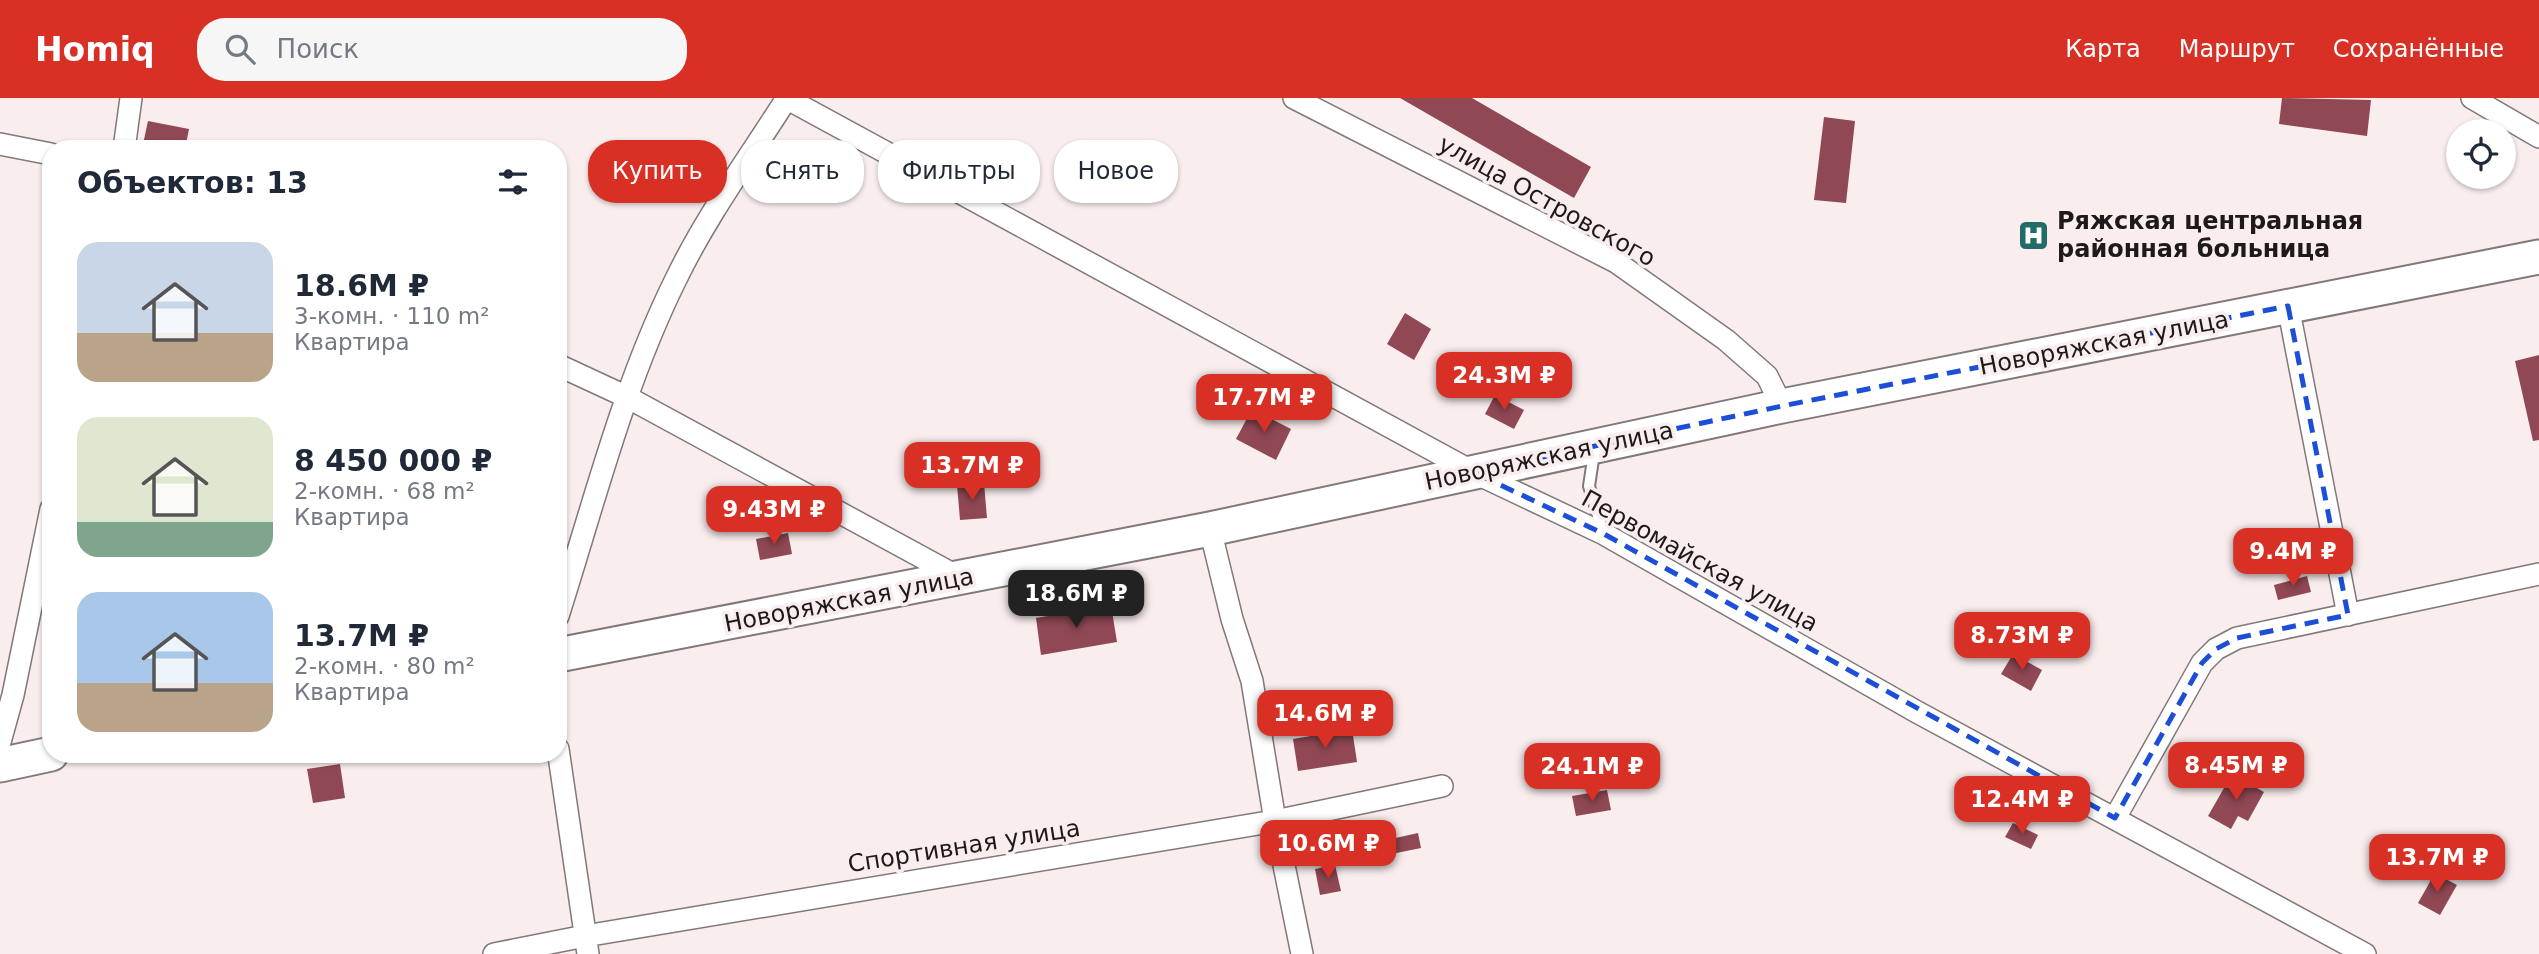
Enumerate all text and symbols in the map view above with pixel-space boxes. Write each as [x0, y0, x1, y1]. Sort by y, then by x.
search box [197, 18, 687, 81]
text: Homiq [35, 30, 155, 69]
icon: search [221, 30, 259, 68]
text: Поиск [277, 34, 359, 64]
text: Карта [2065, 35, 2141, 63]
text: Маршрут [2179, 35, 2295, 63]
text: Сохранённые [2333, 35, 2504, 63]
map controls [2446, 119, 2516, 189]
button: locate [2446, 119, 2516, 189]
street label: улица Островского [1434, 130, 1660, 272]
chip: Купить [588, 140, 727, 203]
chip: Снять [741, 140, 864, 203]
chip: Фильтры [878, 140, 1040, 203]
chip: Новое [1054, 140, 1178, 203]
icon: filters [494, 163, 532, 201]
text: Объектов: 13 [77, 165, 308, 200]
place label: Ряжская центральная районная больница [2057, 207, 2363, 263]
hospital icon: Ряжская центральная районная больница [2017, 218, 2051, 252]
text: 18.6M ₽ [294, 268, 429, 303]
icon: home [133, 270, 217, 354]
text: 3-комн. · 110 m² [294, 303, 489, 329]
street label: Новоряжская улица [1977, 305, 2231, 381]
text: Квартира [294, 329, 410, 355]
pin: 24.3M ₽ [1439, 352, 1569, 412]
text: 24.3M ₽ [1452, 362, 1556, 388]
pin: 17.7M ₽ [1199, 374, 1329, 434]
text: 17.7M ₽ [1212, 384, 1316, 410]
street label: Новоряжская улица [1422, 416, 1676, 496]
pin: 13.7M ₽ [907, 442, 1037, 502]
text: 8 450 000 ₽ [294, 443, 492, 478]
icon: home [133, 445, 217, 529]
text: 13.7M ₽ [920, 452, 1024, 478]
text: 2-комн. · 68 m² [294, 478, 475, 504]
street label: Первомайская улица [1577, 484, 1823, 638]
pin: 9.43M ₽ [709, 486, 839, 546]
text: 9.43M ₽ [722, 496, 826, 522]
text: Квартира [294, 504, 410, 530]
pin: 9.4M ₽ [2236, 528, 2350, 588]
text: 9.4M ₽ [2249, 538, 2337, 564]
street label: Новоряжская улица [722, 562, 976, 638]
pin: 18.6M ₽ [1011, 570, 1141, 630]
text: 18.6M ₽ [1024, 580, 1128, 606]
pin: 8.73M ₽ [1957, 612, 2087, 672]
text: 13.7M ₽ [294, 618, 429, 653]
icon: home [133, 620, 217, 704]
text: 8.73M ₽ [1970, 622, 2074, 648]
text: 2-комн. · 80 m² [294, 653, 475, 679]
text: Квартира [294, 679, 410, 705]
pin: 14.6M ₽ [1260, 690, 1390, 750]
text: 14.6M ₽ [1273, 700, 1377, 726]
pin: 8.45M ₽ [2171, 742, 2301, 802]
pin: 24.1M ₽ [1527, 744, 1657, 803]
text: 8.45M ₽ [2184, 752, 2288, 778]
text: 24.1M ₽ [1540, 753, 1644, 779]
pin: 12.4M ₽ [1957, 776, 2087, 836]
text: 12.4M ₽ [1970, 786, 2074, 812]
street label: Спортивная улица [846, 814, 1082, 878]
pin: 10.6M ₽ [1263, 820, 1393, 880]
text: 10.6M ₽ [1276, 830, 1380, 856]
pin: 13.7M ₽ [2372, 834, 2502, 894]
text: 13.7M ₽ [2385, 844, 2489, 870]

